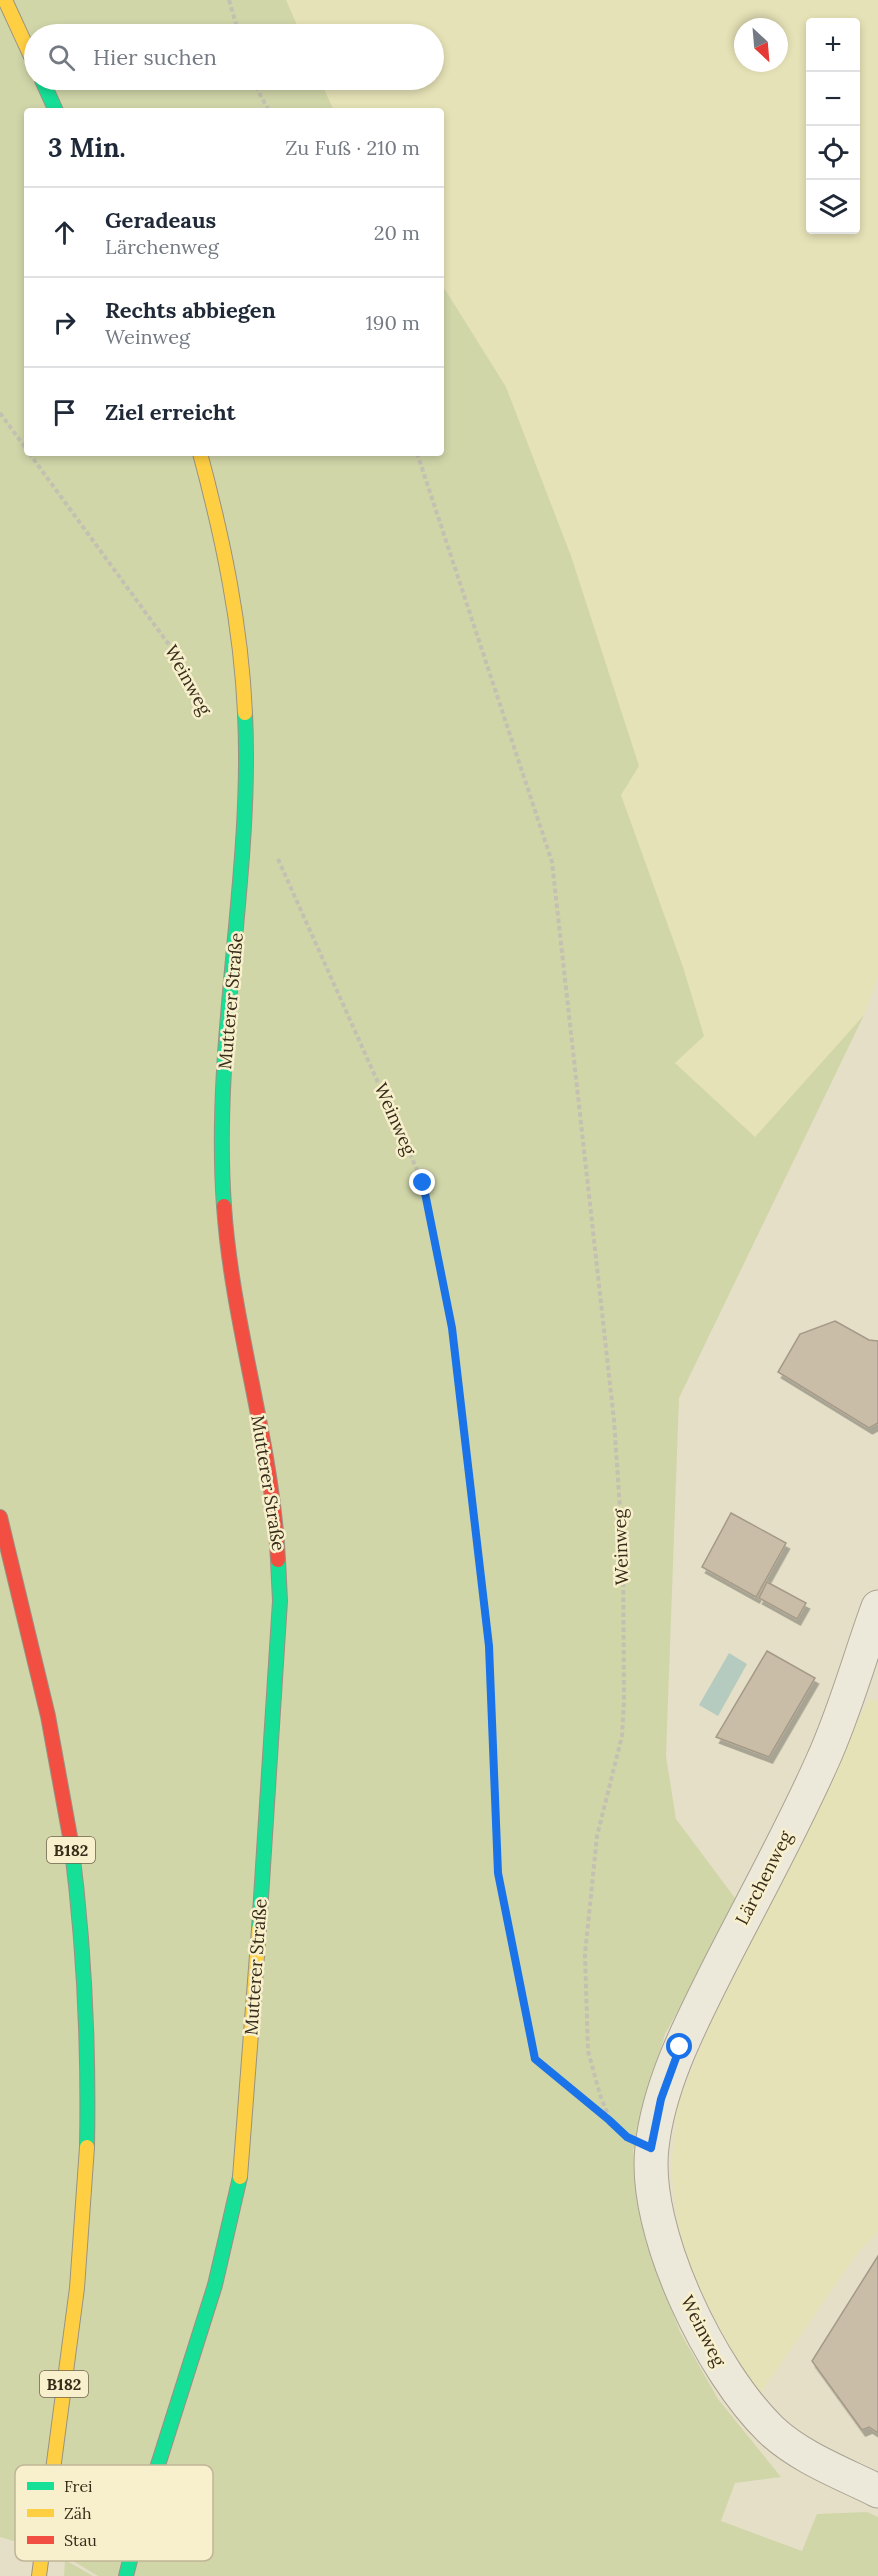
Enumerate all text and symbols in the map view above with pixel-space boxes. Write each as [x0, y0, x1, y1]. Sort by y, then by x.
north arrow [734, 18, 788, 72]
map controls [806, 18, 860, 234]
button: + [806, 18, 860, 72]
search box [24, 24, 444, 90]
icon: search [45, 41, 78, 74]
text: Hier suchen [93, 43, 217, 71]
button: − [806, 72, 860, 126]
button: locate [806, 126, 860, 180]
text: 3 Min. [48, 131, 126, 164]
text: Zu Fuß · 210 m [285, 135, 420, 160]
button: layers [806, 180, 860, 234]
text: Geradeaus [105, 206, 216, 234]
icon: ahead [48, 216, 81, 249]
text: 20 m [374, 220, 420, 245]
text: Lärchenweg [105, 234, 219, 259]
text: Rechts abbiegen [105, 296, 276, 324]
icon: right [48, 306, 81, 339]
text: 190 m [366, 310, 420, 335]
text: Weinweg [105, 324, 190, 349]
icon: arrive [48, 396, 81, 429]
text: Ziel erreicht [105, 398, 236, 426]
street label: Weinweg [160, 641, 218, 720]
street label: Mutterer Straße [213, 931, 248, 1070]
street label: Weinweg [369, 1079, 422, 1159]
route end [409, 1169, 435, 1195]
street label: Mutterer Straße [246, 1413, 291, 1553]
street label: Weinweg [608, 1507, 633, 1586]
street label: Lärchenweg [730, 1826, 798, 1929]
road number: B182 [47, 1837, 95, 1863]
street label: Mutterer Straße [239, 1898, 272, 2036]
route start [666, 2033, 692, 2059]
street label: Weinweg [676, 2291, 732, 2371]
road number: B182 [40, 2371, 88, 2397]
legend [15, 2465, 213, 2561]
text: Frei [64, 2476, 93, 2496]
text: Zäh [64, 2503, 92, 2523]
text: Stau [64, 2530, 97, 2550]

